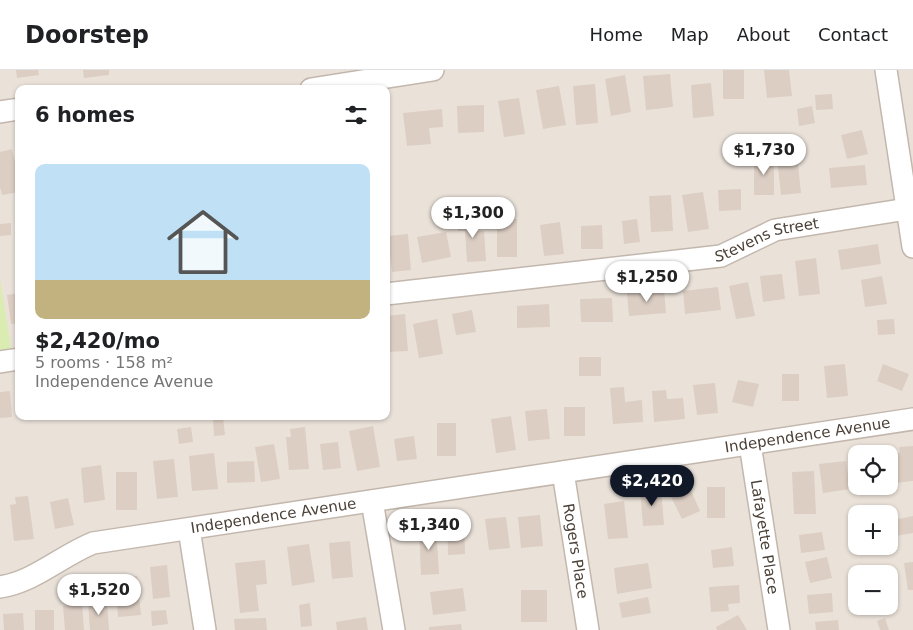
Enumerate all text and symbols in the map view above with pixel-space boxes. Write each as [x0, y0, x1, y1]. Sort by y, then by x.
text: Doorstep [25, 21, 149, 49]
text: Home [590, 24, 643, 45]
text: Map [671, 24, 709, 45]
text: About [737, 24, 790, 45]
text: Contact [818, 24, 888, 45]
icon: filters [342, 101, 370, 129]
text: 6 homes [35, 103, 135, 127]
pin: $1,730 [723, 134, 805, 176]
text: $1,730 [733, 140, 795, 159]
pin: $1,300 [432, 196, 514, 239]
icon: home [158, 197, 248, 287]
text: $1,300 [442, 203, 504, 222]
street label: Stevens Street [714, 214, 820, 266]
pin: $1,250 [606, 260, 688, 303]
text: $1,250 [616, 267, 678, 286]
text: $2,420/mo [35, 329, 160, 353]
text: 5 rooms · 158 m² [35, 353, 173, 372]
text: Independence Avenue [35, 372, 213, 391]
street label: Independence Avenue [723, 414, 892, 456]
map controls [848, 445, 898, 615]
button: locate [848, 445, 898, 495]
pin: $2,420 [611, 464, 693, 507]
text: $2,420 [621, 471, 683, 490]
street label: Lafayette Place [747, 478, 782, 596]
street label: Independence Avenue [189, 494, 358, 537]
street label: Rogers Place [559, 502, 592, 600]
button: + [848, 505, 898, 555]
pin: $1,340 [388, 508, 470, 551]
text: $1,340 [398, 515, 460, 534]
button: − [848, 565, 898, 615]
pin: $1,520 [58, 574, 140, 616]
text: $1,520 [68, 580, 130, 599]

